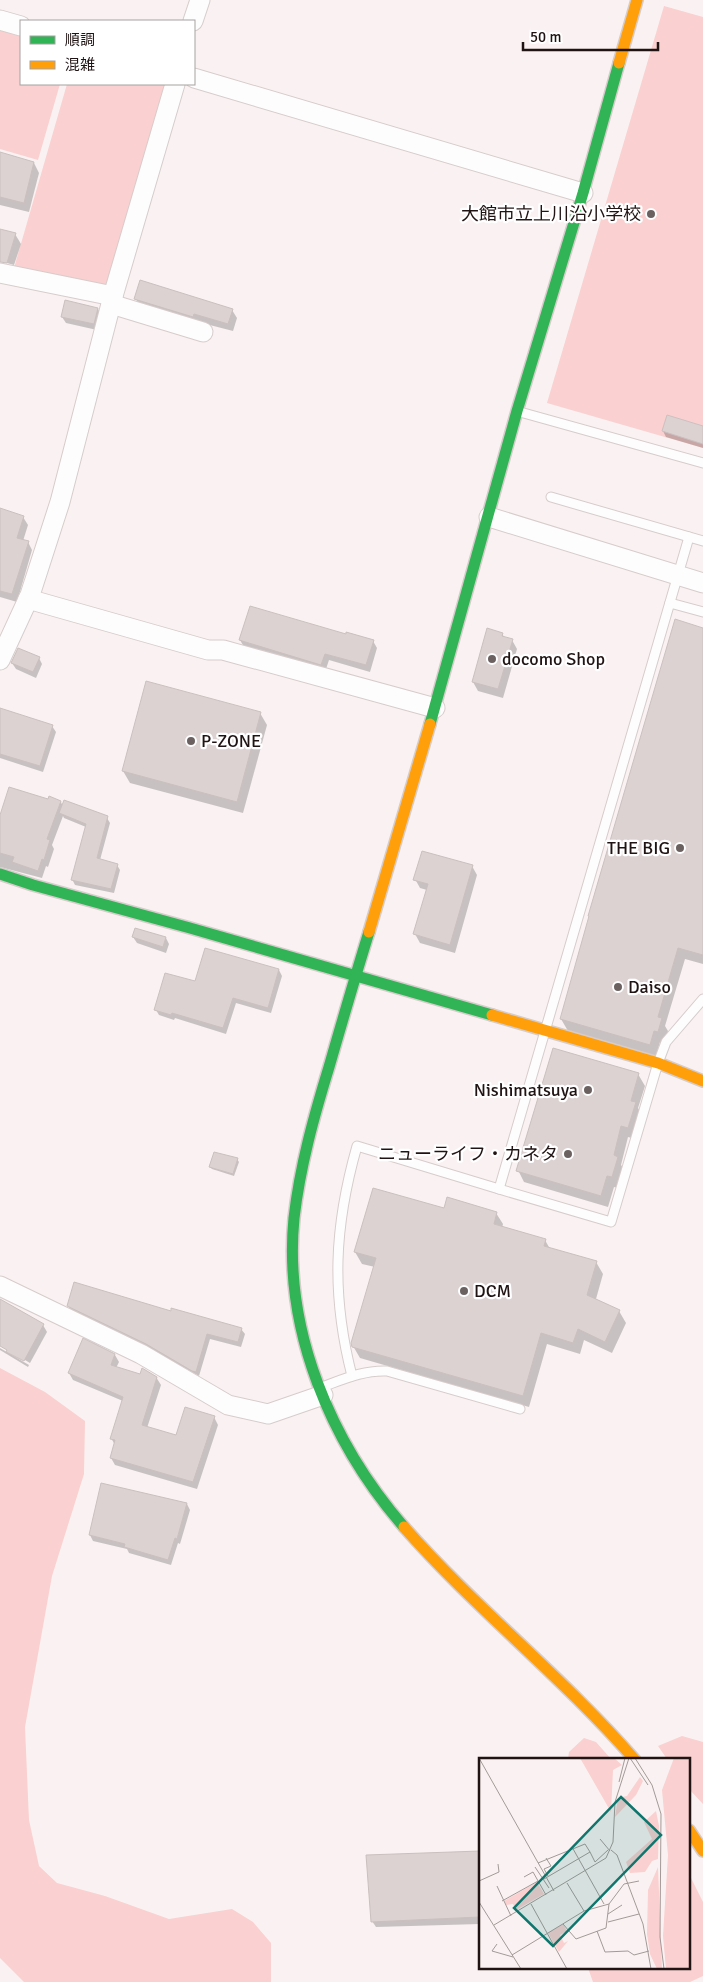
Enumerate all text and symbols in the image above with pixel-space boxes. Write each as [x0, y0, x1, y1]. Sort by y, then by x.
legend [20, 20, 195, 85]
scale bar [523, 20, 658, 52]
text: 50 m [530, 28, 561, 46]
text: 順調 [65, 31, 95, 49]
text: 混雑 [65, 56, 95, 74]
place label: 大館市立上川沿小学校 [461, 203, 641, 225]
marker: 大館市立上川沿小学校 [645, 208, 657, 220]
place label: docomo Shop [502, 648, 605, 670]
marker: docomo Shop [486, 653, 498, 665]
place label: P-ZONE [201, 730, 261, 752]
marker: P-ZONE [185, 735, 197, 747]
place label: THE BIG [607, 837, 670, 859]
marker: THE BIG [674, 842, 686, 854]
place label: Daiso [628, 976, 671, 998]
marker: Daiso [612, 981, 624, 993]
place label: Nishimatsuya [474, 1079, 578, 1101]
marker: Nishimatsuya [582, 1084, 594, 1096]
place label: ニューライフ・カネタ [378, 1143, 558, 1165]
marker: ニューライフ・カネタ [562, 1148, 574, 1160]
place label: DCM [474, 1280, 511, 1302]
marker: DCM [458, 1285, 470, 1297]
inset map [479, 1758, 690, 1970]

